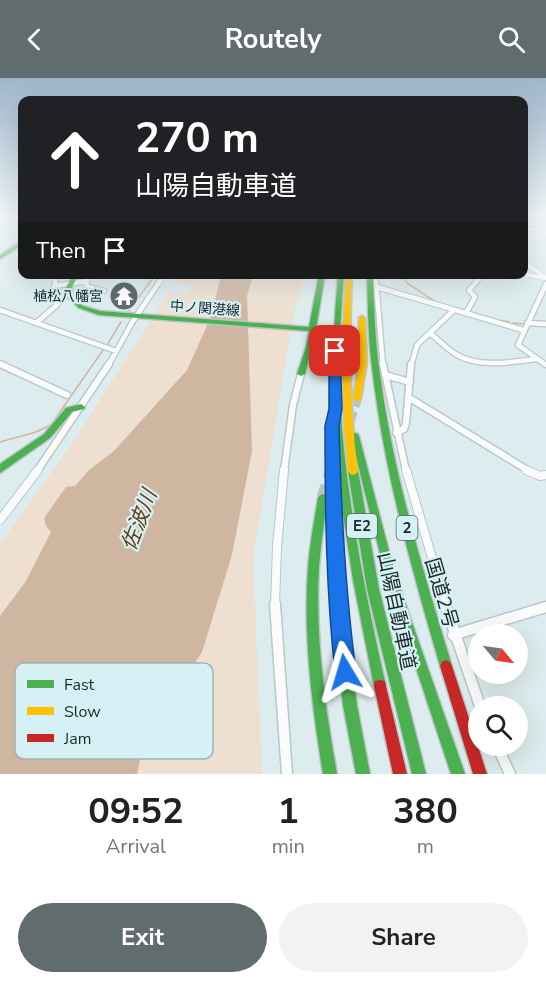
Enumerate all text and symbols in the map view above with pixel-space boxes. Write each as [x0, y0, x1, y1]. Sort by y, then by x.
text: Routely [225, 21, 321, 58]
icon: back [18, 23, 51, 56]
icon: search [495, 23, 528, 56]
text: 270 m [135, 110, 259, 167]
icon: ahead [36, 120, 114, 198]
text: 山陽自動車道 [135, 168, 297, 205]
icon: arrive [98, 234, 131, 267]
text: Then [36, 236, 86, 266]
temple icon: 植松八幡宮 [108, 280, 140, 312]
place label: 植松八幡宮 [33, 287, 103, 306]
street label: 中ノ関港線 [169, 297, 241, 320]
pin [309, 325, 360, 376]
icon: arrive [318, 334, 351, 367]
water label: 佐波川 [115, 484, 164, 554]
road number: E2 [347, 514, 377, 538]
road number: 2 [396, 516, 418, 540]
street label: 山陽自動車道 [371, 550, 422, 673]
street label: 国道2号 [419, 555, 464, 631]
north arrow [468, 624, 528, 684]
map controls [468, 624, 528, 756]
position arrow [313, 640, 377, 704]
legend [15, 663, 213, 759]
text: Fast [64, 674, 95, 696]
button: search [468, 696, 528, 756]
text: Slow [64, 701, 101, 723]
text: Jam [63, 728, 91, 750]
text: 09:52 [88, 787, 184, 836]
text: 1 [277, 787, 299, 836]
text: 380 [393, 787, 458, 836]
text: Arrival [106, 833, 166, 860]
text: min [272, 833, 305, 860]
text: m [417, 833, 434, 860]
button: Exit [18, 903, 267, 972]
button: Share [279, 903, 528, 972]

